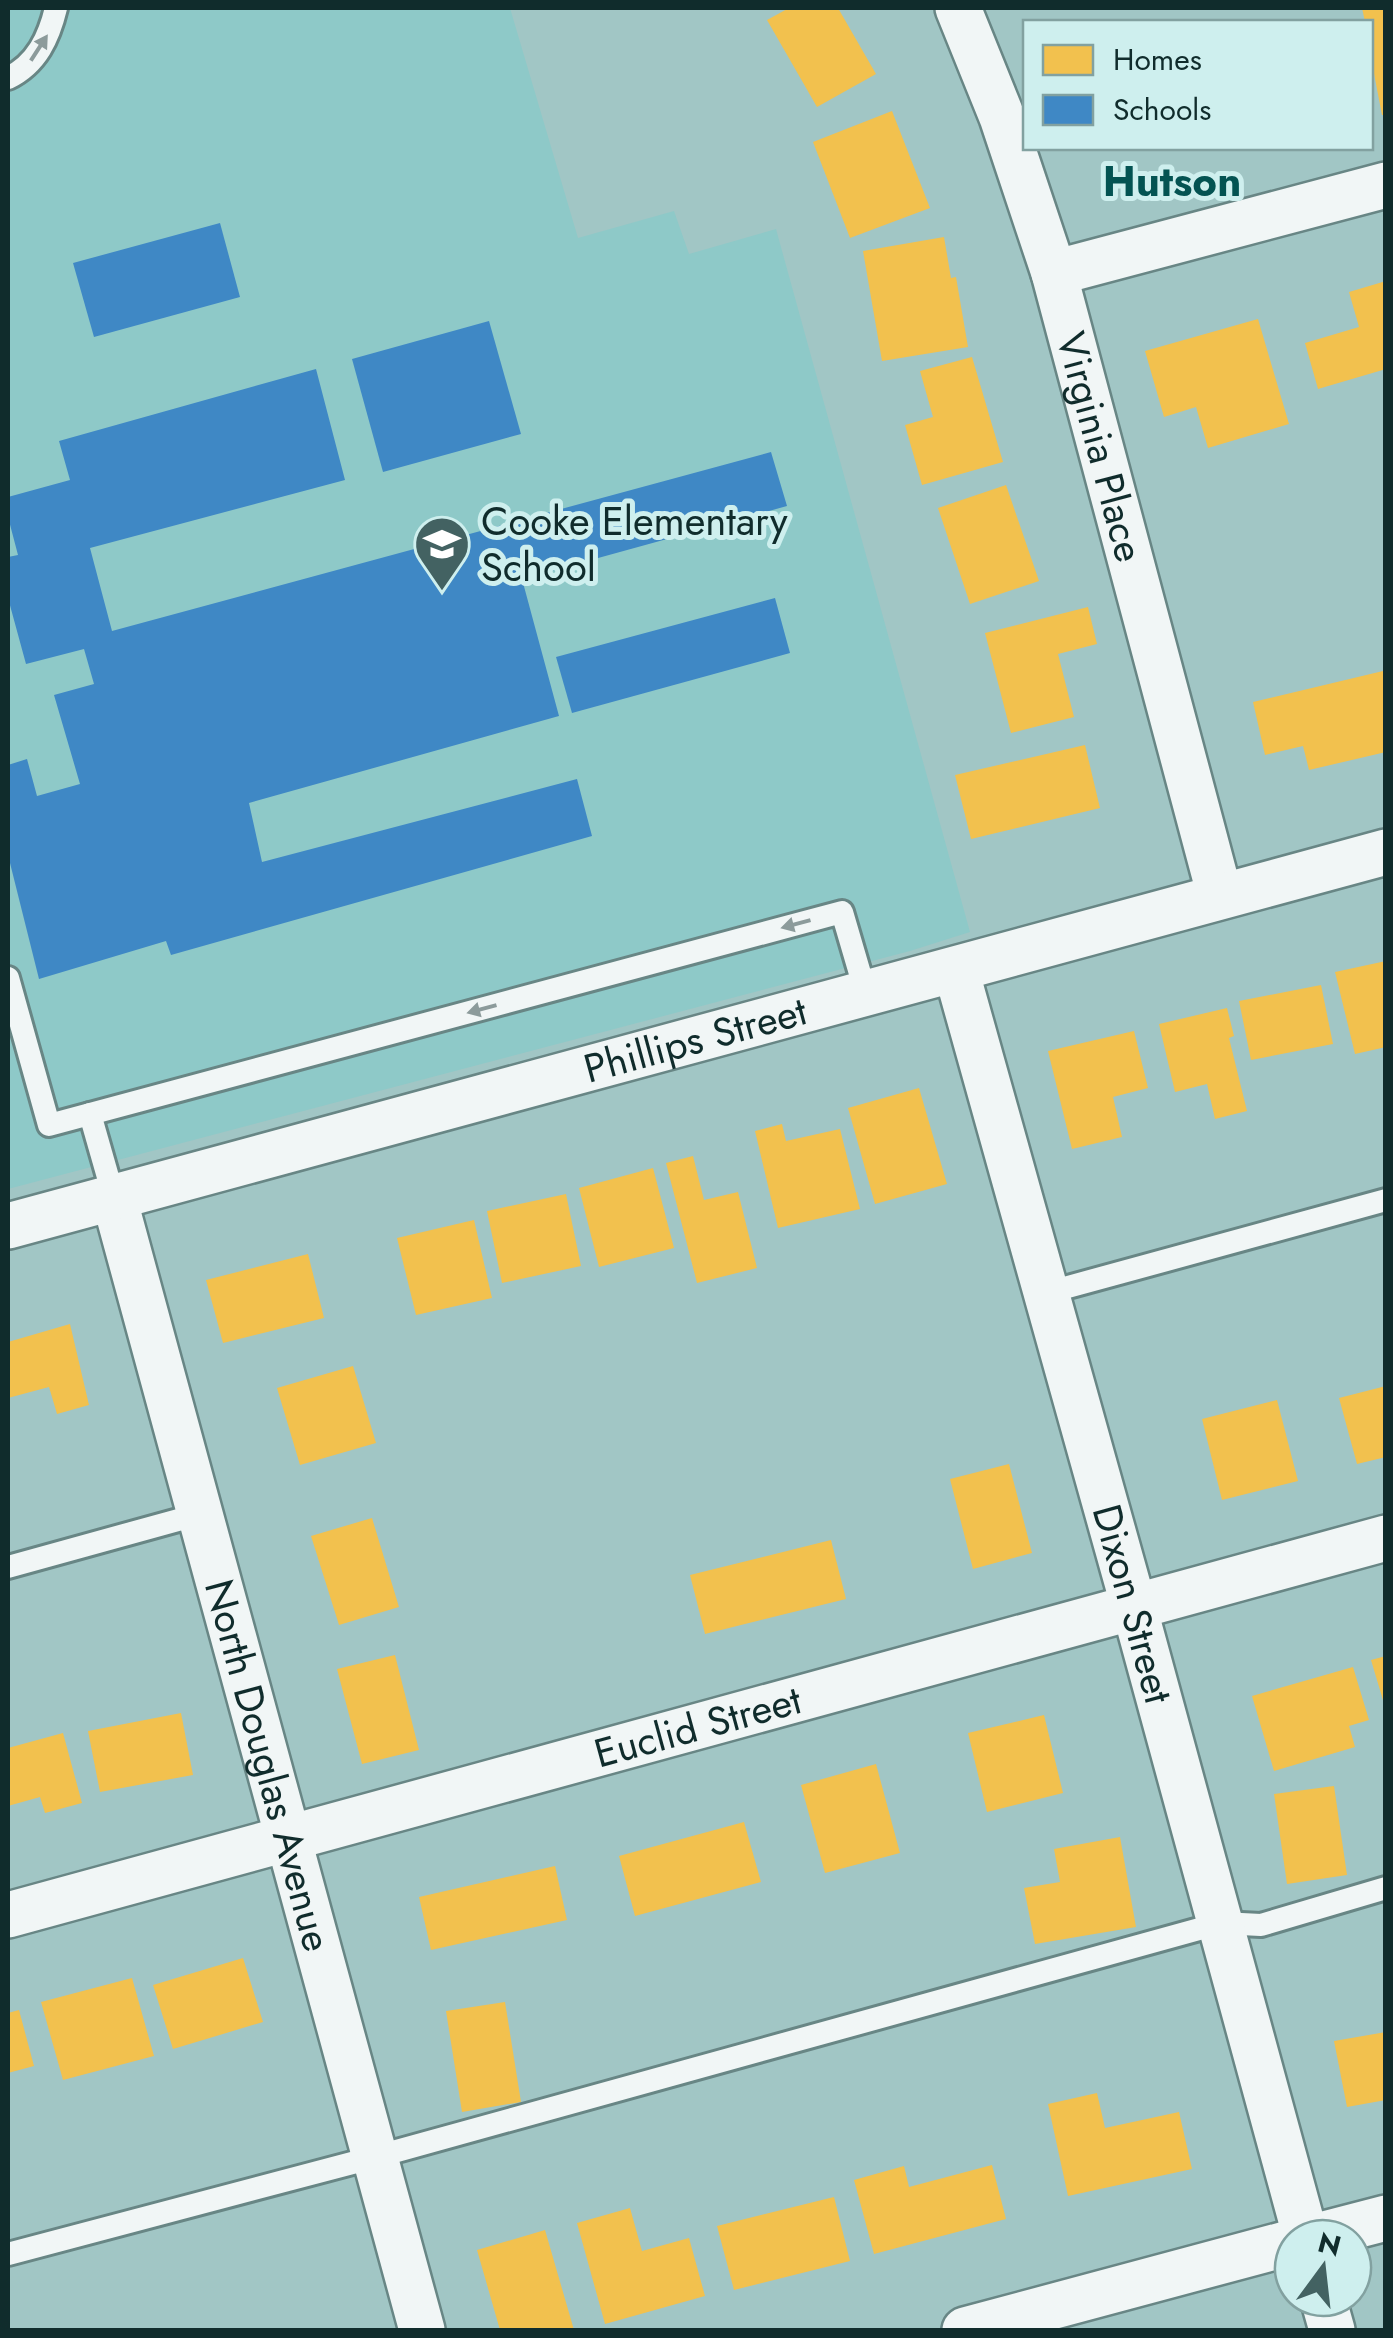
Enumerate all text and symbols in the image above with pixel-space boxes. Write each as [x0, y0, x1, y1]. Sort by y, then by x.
legend [1023, 20, 1373, 150]
one-way arrow [29, 34, 48, 62]
text: Homes [1113, 38, 1202, 81]
text: Schools [1113, 88, 1211, 131]
district label: Hutson [1103, 151, 1241, 212]
street label: Virginia Place [1042, 325, 1159, 568]
place label: Cooke Elementary School [481, 492, 788, 596]
school or university icon: Cooke Elementary School [412, 514, 472, 593]
one-way arrow [780, 916, 811, 932]
street label: Phillips Street [577, 981, 813, 1097]
one-way arrow [466, 1001, 497, 1017]
street label: Dixon Street [1078, 1498, 1188, 1710]
street label: North Douglas Avenue [190, 1573, 347, 1958]
street label: Euclid Street [588, 1670, 808, 1782]
north arrow [1273, 2218, 1373, 2318]
text: N [1313, 2222, 1345, 2267]

